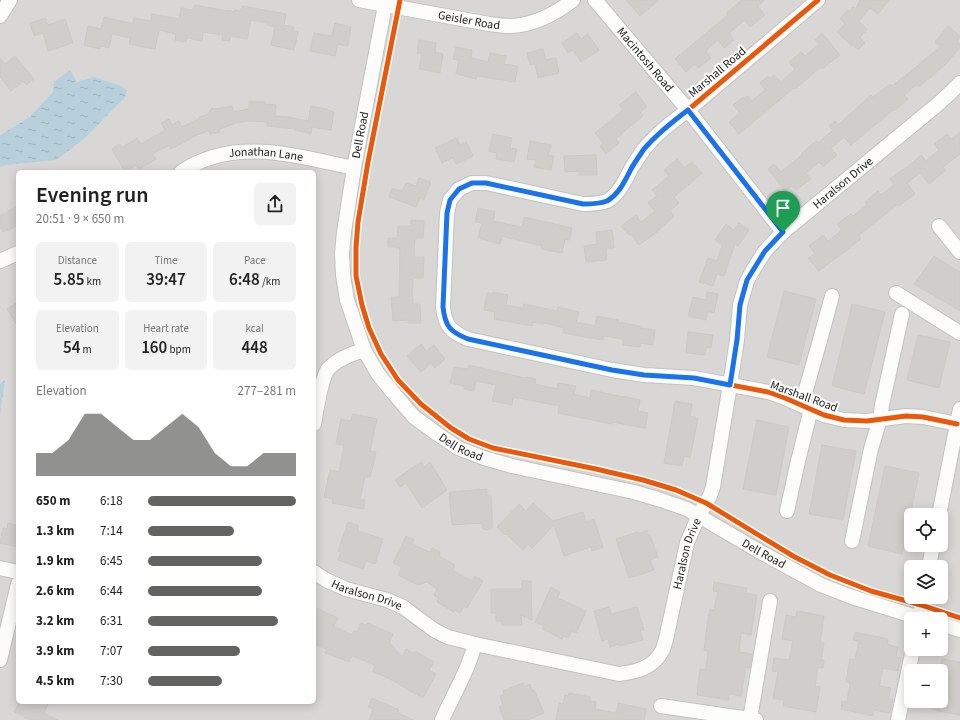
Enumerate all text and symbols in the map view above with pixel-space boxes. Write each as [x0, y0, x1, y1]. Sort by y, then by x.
street label: Geisler Road [437, 7, 501, 34]
street label: Macintosh Road [613, 24, 677, 96]
street label: Marshall Road [685, 43, 750, 102]
street label: Dell Road [348, 110, 373, 160]
street label: Jonathan Lane [228, 144, 305, 166]
street label: Haralson Drive [809, 153, 877, 213]
text: Evening run [36, 179, 149, 211]
button: share [254, 183, 296, 225]
pin [766, 191, 800, 232]
icon: arrive [772, 197, 794, 219]
text: 20:51 · 9 × 650 m [36, 210, 124, 228]
text: Distance [58, 253, 97, 268]
text: Time [154, 253, 178, 268]
text: Pace [244, 253, 265, 268]
text: 5.85 [54, 268, 84, 292]
text: 39:47 [146, 268, 186, 292]
text: 6:48 [229, 268, 260, 292]
text: km [84, 274, 101, 289]
text: /km [260, 274, 280, 289]
text: Elevation [56, 321, 99, 336]
text: Heart rate [143, 321, 189, 336]
text: kcal [245, 321, 264, 336]
text: 54 [63, 336, 80, 360]
text: 160 [141, 336, 167, 360]
text: 448 [242, 336, 268, 360]
text: m [80, 342, 92, 357]
text: bpm [167, 342, 191, 357]
street label: Marshall Road [768, 376, 840, 417]
text: Elevation [36, 382, 87, 400]
text: 277–281 m [238, 382, 296, 400]
street label: Dell Road [435, 429, 485, 466]
text: 650 m [36, 492, 70, 510]
text: 6:18 [100, 492, 123, 510]
map controls [904, 508, 948, 708]
button: locate [904, 508, 948, 552]
street label: Haralson Drive [669, 516, 706, 591]
text: 1.3 km [36, 522, 75, 540]
text: 7:14 [100, 522, 123, 540]
street label: Dell Road [739, 535, 789, 573]
text: 1.9 km [36, 552, 75, 570]
text: 6:45 [100, 552, 123, 570]
button: layers [904, 560, 948, 604]
street label: Haralson Drive [329, 576, 405, 615]
text: 2.6 km [36, 582, 75, 600]
text: 6:44 [100, 582, 123, 600]
text: 3.2 km [36, 612, 75, 630]
text: 6:31 [100, 612, 123, 630]
button: + [904, 612, 948, 656]
text: 3.9 km [36, 642, 75, 660]
text: 7:07 [100, 642, 123, 660]
button: − [904, 664, 948, 708]
text: 4.5 km [36, 672, 75, 690]
text: 7:30 [100, 672, 123, 690]

